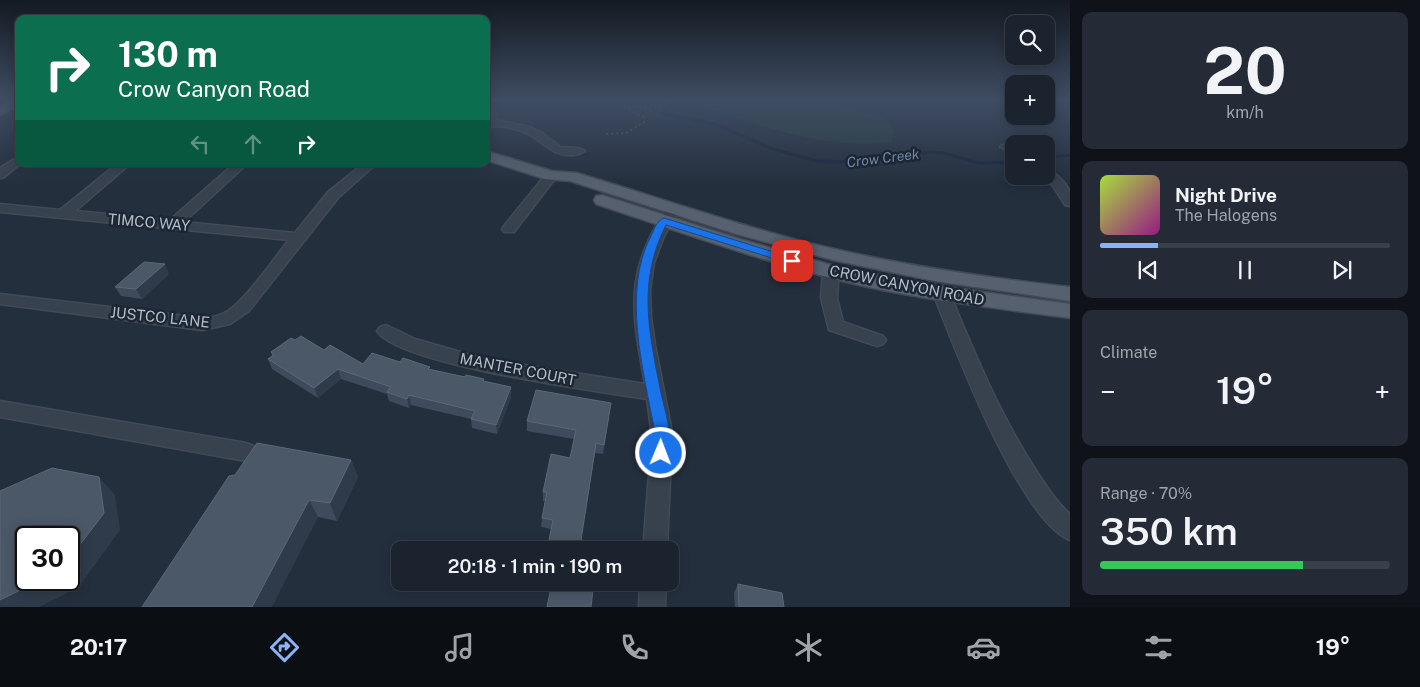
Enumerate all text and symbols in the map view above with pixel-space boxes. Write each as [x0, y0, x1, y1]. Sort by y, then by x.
map controls [1005, 15, 1055, 185]
button: search [1005, 15, 1055, 65]
text: 20 [1203, 32, 1287, 109]
text: 130 m [118, 34, 218, 75]
icon: right [35, 35, 100, 100]
button: + [1005, 75, 1055, 125]
text: Crow Canyon Road [118, 76, 310, 102]
text: km/h [1226, 103, 1264, 122]
icon: left [186, 130, 214, 158]
icon: ahead [239, 130, 267, 158]
icon: right [292, 130, 320, 158]
button: − [1005, 135, 1055, 185]
water label: Crow Creek [846, 146, 921, 170]
text: Night Drive [1175, 184, 1277, 206]
text: The Halogens [1175, 206, 1277, 225]
street label: TIMCO WAY [107, 210, 191, 234]
pin [771, 240, 813, 282]
icon: arrive [778, 247, 806, 275]
icon: previous [1134, 256, 1162, 284]
icon: pause [1231, 256, 1259, 284]
icon: next [1328, 256, 1356, 284]
street label: CROW CANYON ROAD [828, 262, 986, 308]
street label: JUSTCO LANE [109, 303, 211, 331]
text: Climate [1100, 343, 1157, 362]
street label: MANTER COURT [459, 349, 578, 389]
text: 19° [1216, 368, 1274, 413]
text: − [1100, 375, 1116, 408]
text: + [1374, 375, 1390, 408]
position arrow [634, 426, 686, 478]
text: Range · 70% [1100, 484, 1192, 503]
text: 350 km [1100, 509, 1238, 554]
speed limit sign: 30 [15, 526, 80, 591]
text: 20:18 · 1 min · 190 m [448, 555, 622, 577]
icon: directions [267, 630, 302, 665]
icon: music [442, 630, 477, 665]
icon: phone [617, 630, 652, 665]
icon: climate [791, 630, 826, 665]
icon: car [966, 630, 1001, 665]
icon: filters [1141, 630, 1176, 665]
text: 20:17 [70, 634, 127, 660]
text: 19° [1316, 634, 1350, 660]

